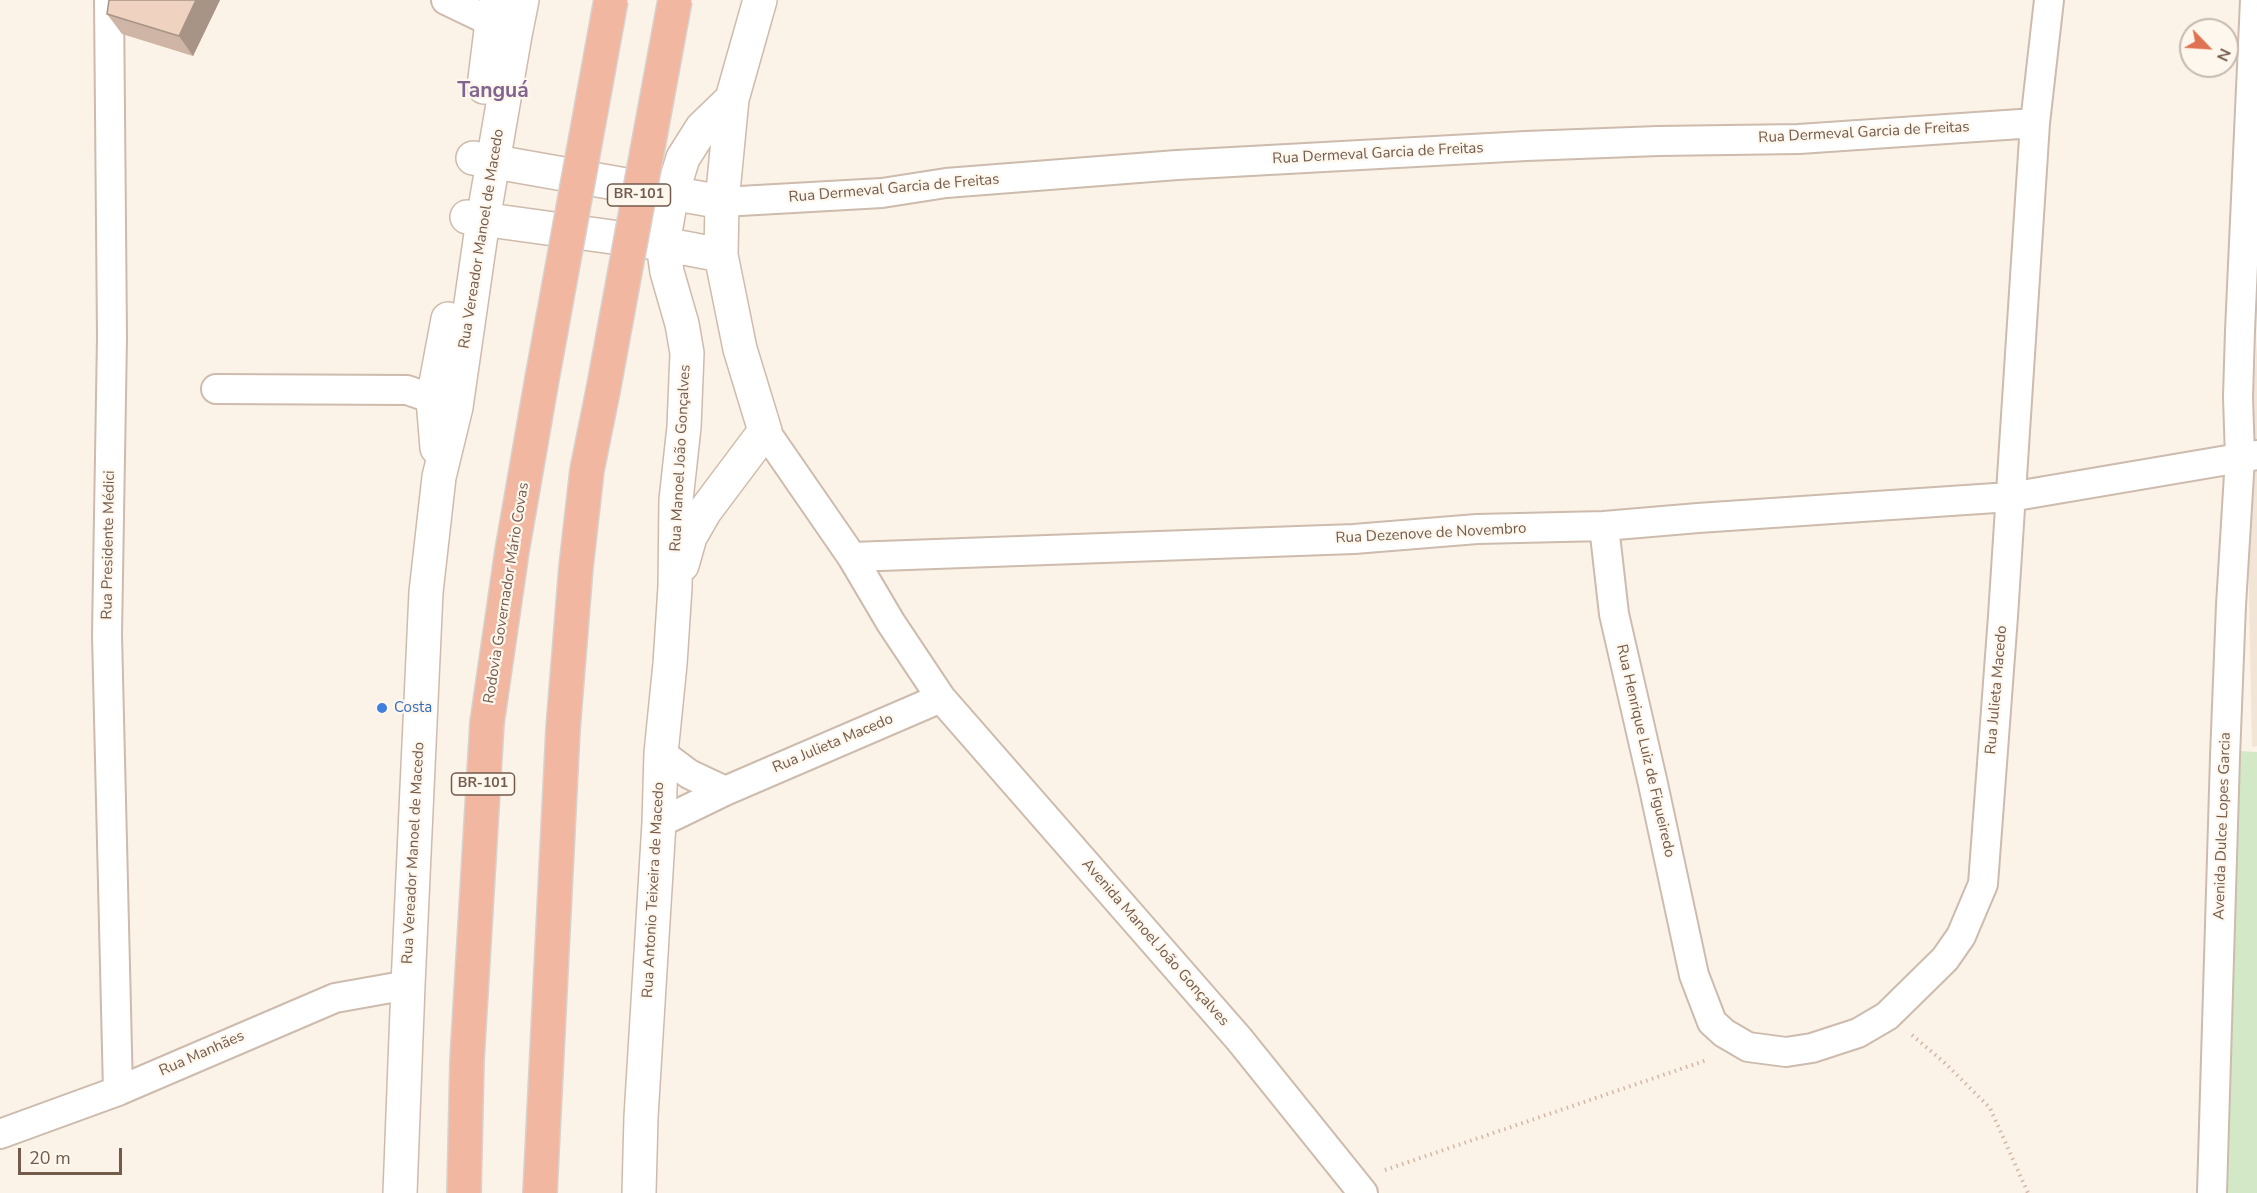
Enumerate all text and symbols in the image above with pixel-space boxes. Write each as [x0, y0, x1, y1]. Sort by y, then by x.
north arrow [2179, 18, 2239, 78]
text: N [2211, 45, 2236, 65]
district label: Tanguá [457, 79, 529, 105]
street label: Rua Dermeval Garcia de Freitas [1758, 118, 1970, 148]
street label: Rua Vereador Manoel de Macedo [456, 128, 508, 350]
street label: Rua Dermeval Garcia de Freitas [1272, 139, 1484, 169]
street label: Rua Dermeval Garcia de Freitas [788, 171, 1000, 207]
road number: BR-101 [608, 184, 670, 206]
street label: Rua Manoel João Gonçalves [667, 364, 695, 552]
street label: Rua Presidente Médici [99, 470, 119, 620]
street label: Rodovia Governador Mário Covas [481, 481, 533, 705]
street label: Rua Dezenove de Novembro [1335, 520, 1527, 548]
street label: Rua Julieta Macedo [1982, 625, 2012, 755]
street label: Rua Henrique Luiz de Figueiredo [1612, 643, 1678, 859]
place label: Costa [394, 699, 432, 717]
marker: Costa [375, 701, 389, 715]
street label: Rua Julieta Macedo [770, 710, 896, 778]
street label: Avenida Dulce Lopes Garcia [2211, 732, 2235, 920]
street label: Rua Vereador Manoel de Macedo [399, 742, 429, 964]
road number: BR-101 [452, 773, 514, 795]
street label: Rua Antonio Teixeira de Macedo [639, 782, 669, 998]
street label: Avenida Manoel João Gonçalves [1077, 856, 1233, 1030]
street label: Rua Manhães [157, 1027, 247, 1081]
scale bar [21, 1136, 124, 1174]
text: 20 m [29, 1146, 71, 1170]

